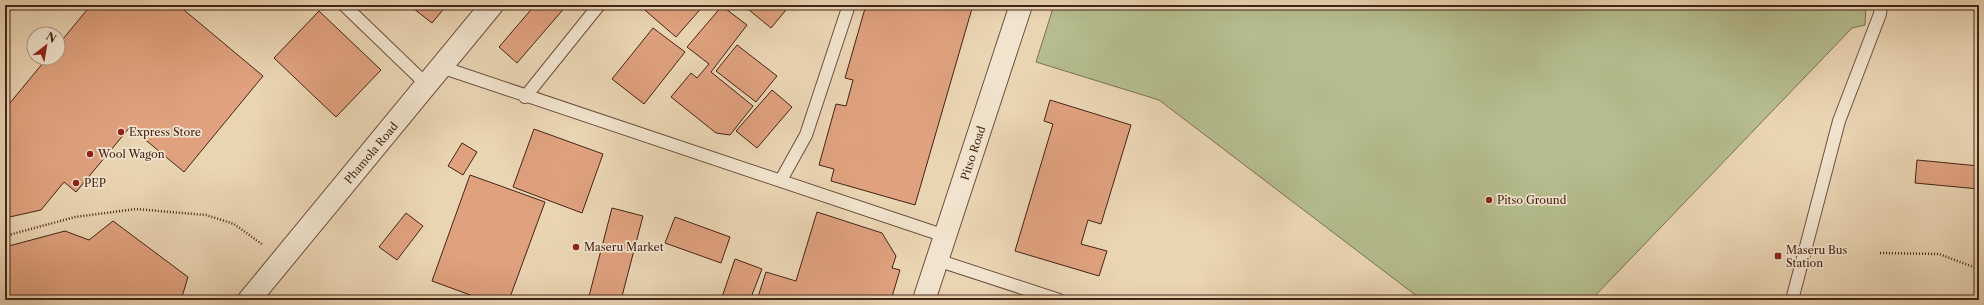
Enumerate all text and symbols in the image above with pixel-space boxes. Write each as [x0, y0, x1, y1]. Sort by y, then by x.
north arrow [26, 26, 66, 66]
text: N [43, 29, 59, 46]
street label: Phamola Road [341, 119, 401, 187]
street label: Pitso Road [958, 124, 988, 182]
place label: Express Store [129, 125, 201, 139]
marker: Express Store [116, 127, 126, 137]
place label: Wool Wagon [97, 147, 165, 161]
marker: Wool Wagon [85, 149, 95, 159]
place label: PEP [84, 176, 106, 190]
marker: PEP [71, 178, 81, 188]
place label: Pitso Ground [1497, 193, 1567, 207]
marker: Pitso Ground [1484, 195, 1494, 205]
place label: Maseru Market [584, 240, 664, 254]
marker: Maseru Market [571, 242, 581, 252]
place label: Maseru Bus Station [1786, 243, 1848, 270]
marker: Maseru Bus Station [1773, 251, 1783, 261]

